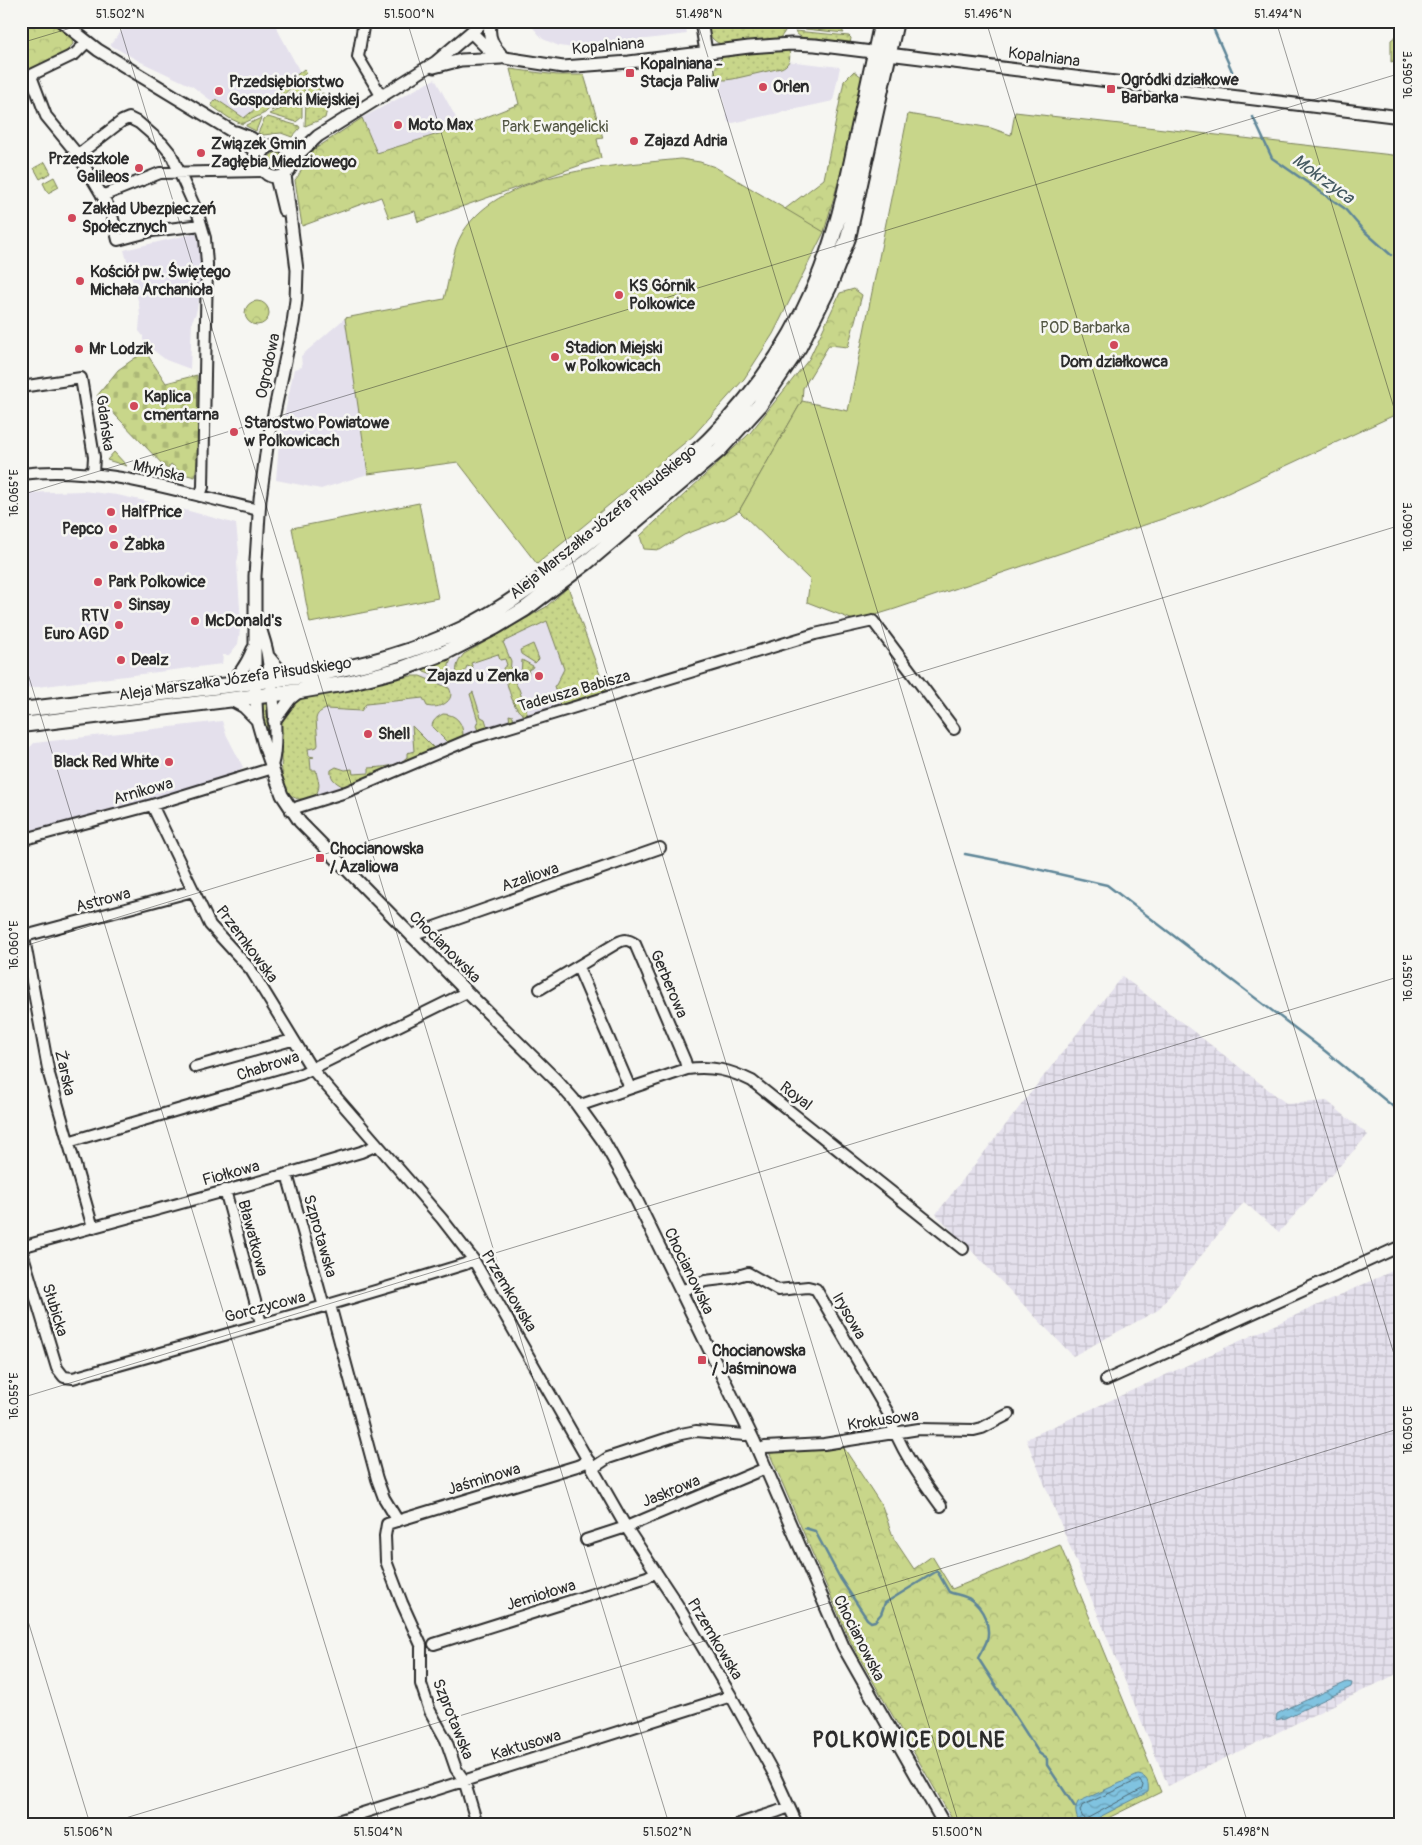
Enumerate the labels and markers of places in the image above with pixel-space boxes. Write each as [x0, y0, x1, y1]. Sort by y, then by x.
place label: Kopalniana - Stacja Paliw [640, 54, 723, 92]
marker: Kopalniana - Stacja Paliw [624, 67, 636, 79]
place label: Ogródki działkowe Barbarka [1121, 70, 1240, 108]
place label: Przedsiębiorstwo Gospodarki Miejskiej [229, 72, 360, 110]
place label: Orlen [773, 77, 809, 97]
marker: Orlen [757, 81, 769, 93]
marker: Ogródki działkowe Barbarka [1105, 83, 1117, 95]
marker: Przedsiębiorstwo Gospodarki Miejskiej [213, 85, 225, 97]
place label: Moto Max [408, 115, 474, 135]
marker: Moto Max [392, 119, 404, 131]
place label: Zajazd Adria [644, 131, 728, 151]
place label: Związek Gmin Zagłębia Miedziowego [211, 134, 357, 172]
marker: Zajazd Adria [628, 135, 640, 147]
marker: Związek Gmin Zagłębia Miedziowego [195, 147, 207, 159]
place label: Przedszkole Galileos [48, 149, 130, 187]
marker: Przedszkole Galileos [133, 162, 145, 174]
place label: Zakład Ubezpieczeń Społecznych [82, 199, 216, 237]
marker: Zakład Ubezpieczeń Społecznych [66, 212, 78, 224]
place label: Kościół pw. Świętego Michała Archanioła [90, 261, 231, 300]
marker: Kościół pw. Świętego Michała Archanioła [74, 275, 86, 287]
place label: KS Górnik Polkowice [629, 276, 696, 314]
marker: KS Górnik Polkowice [613, 289, 625, 301]
place label: Stadion Miejski w Polkowicach [565, 338, 663, 376]
place label: Mr Lodzik [89, 339, 153, 359]
marker: Dom działkowca [1108, 339, 1120, 351]
marker: Mr Lodzik [73, 343, 85, 355]
marker: Stadion Miejski w Polkowicach [549, 351, 561, 363]
place label: Dom działkowca [1060, 352, 1168, 372]
place label: Kaplica cmentarna [143, 387, 219, 425]
marker: Kaplica cmentarna [128, 400, 140, 412]
place label: Starostwo Powiatowe w Polkowicach [244, 413, 390, 451]
marker: Starostwo Powiatowe w Polkowicach [228, 426, 240, 438]
place label: HalfPrice [121, 502, 183, 522]
marker: HalfPrice [105, 506, 117, 518]
place label: Pepco [62, 519, 103, 539]
marker: Pepco [107, 523, 119, 535]
place label: Żabka [124, 535, 165, 555]
marker: Żabka [108, 539, 120, 551]
place label: Park Polkowice [108, 572, 207, 592]
marker: Park Polkowice [92, 576, 104, 588]
place label: Sinsay [128, 595, 170, 615]
marker: Sinsay [112, 599, 124, 611]
place label: RTV Euro AGD [44, 606, 109, 644]
place label: McDonald's [205, 611, 282, 631]
marker: McDonald's [189, 615, 201, 627]
marker: RTV Euro AGD [113, 619, 125, 631]
place label: Dealz [131, 650, 169, 670]
marker: Dealz [115, 654, 127, 666]
place label: Zajazd u Zenka [427, 666, 530, 686]
marker: Zajazd u Zenka [533, 670, 545, 682]
place label: Shell [378, 724, 411, 744]
marker: Shell [362, 728, 374, 740]
place label: Black Red White [53, 752, 160, 772]
marker: Black Red White [163, 756, 175, 768]
place label: Chocianowska / Azaliowa [330, 839, 424, 877]
marker: Chocianowska / Azaliowa [314, 852, 326, 864]
place label: Chocianowska / Jaśminowa [712, 1341, 806, 1379]
marker: Chocianowska / Jaśminowa [696, 1354, 708, 1366]

